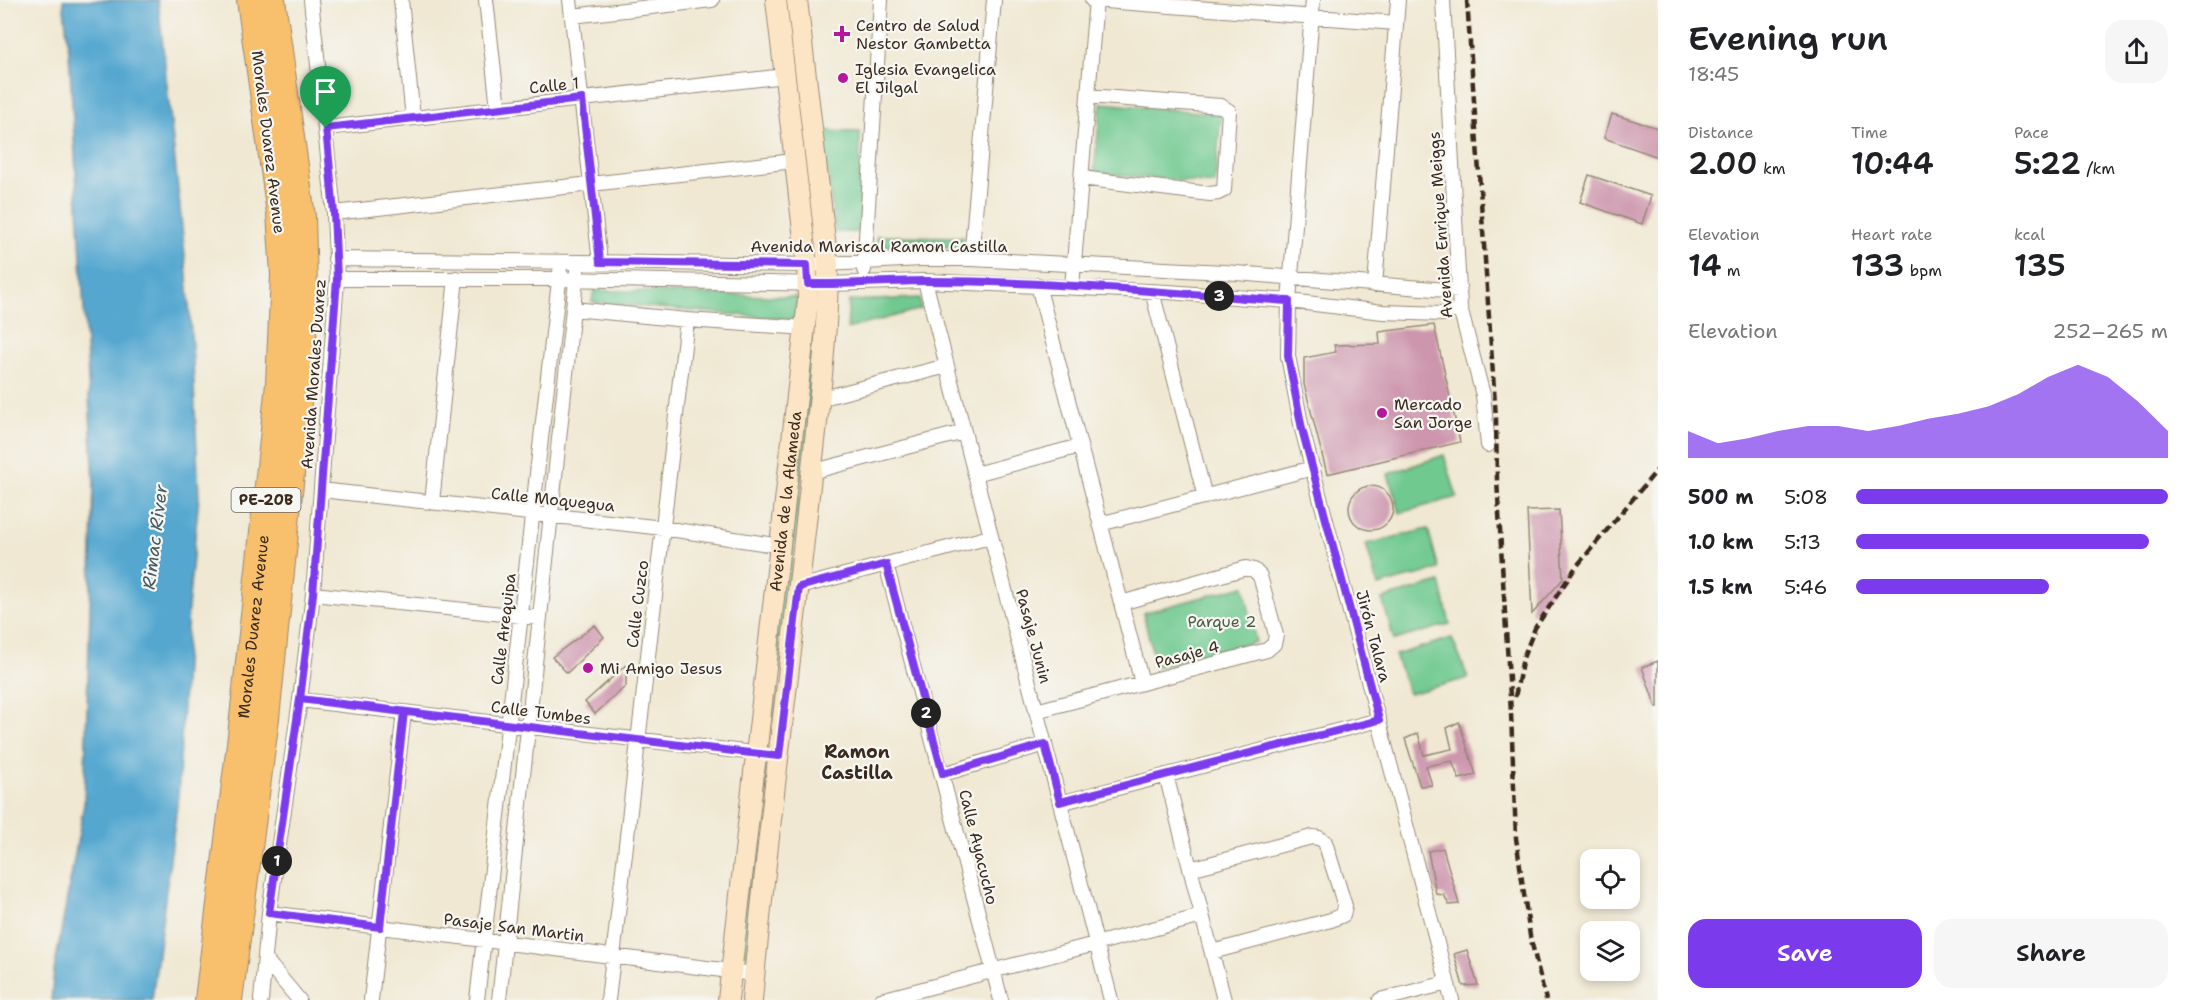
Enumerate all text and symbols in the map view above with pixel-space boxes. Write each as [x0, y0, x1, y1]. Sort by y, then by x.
place label: Centro de Salud Nestor Gambetta [856, 15, 991, 54]
text: Evening run [1688, 16, 1888, 61]
button: share [2105, 20, 2168, 83]
marker: Centro de Salud Nestor Gambetta [833, 25, 851, 43]
street label: Morales Duarez Avenue [247, 49, 290, 235]
place label: Iglesia Evangelica El Jilgal [855, 59, 996, 98]
text: 18:45 [1688, 61, 1739, 87]
pin [300, 66, 351, 128]
marker: Iglesia Evangelica El Jilgal [836, 71, 850, 85]
street label: Calle 1 [528, 72, 580, 99]
icon: arrive [309, 75, 342, 108]
text: Distance [1688, 122, 1754, 143]
text: Time [1851, 122, 1888, 143]
text: Pace [2014, 122, 2049, 143]
street label: Avenida Enrique Meiggs [1423, 131, 1458, 319]
text: 2.00 [1688, 143, 1758, 184]
text: 10:44 [1851, 143, 1934, 184]
text: 5:22 [2014, 143, 2081, 184]
text: km [1758, 158, 1786, 179]
text: /km [2081, 158, 2115, 179]
text: Elevation [1688, 224, 1760, 245]
text: Heart rate [1851, 224, 1933, 245]
text: kcal [2014, 224, 2045, 245]
street label: Avenida Mariscal Ramon Castilla [751, 236, 1008, 257]
text: 14 [1688, 245, 1721, 286]
text: 133 [1851, 245, 1904, 286]
text: 135 [2014, 245, 2066, 286]
text: m [1721, 260, 1741, 281]
text: bpm [1904, 260, 1942, 281]
street label: Avenida Morales Duarez [296, 278, 331, 470]
pin: 3 [1204, 281, 1234, 311]
text: 3 [1213, 285, 1225, 306]
text: Elevation [1688, 318, 1778, 344]
text: 252–265 m [2053, 318, 2168, 344]
place label: Mercado San Jorge [1394, 394, 1473, 433]
marker: Mercado San Jorge [1375, 406, 1389, 420]
street label: Avenida de la Alameda [765, 410, 806, 593]
water label: Rimac River [137, 483, 173, 591]
street label: Calle Moquegua [490, 483, 616, 516]
text: 500 m [1688, 484, 1754, 510]
text: 5:08 [1784, 484, 1828, 510]
road number: PE-20B [232, 488, 300, 512]
text: 1.0 km [1688, 529, 1753, 555]
text: 5:13 [1784, 529, 1821, 555]
street label: Morales Duarez Avenue [233, 534, 274, 720]
street label: Calle Cuzco [622, 559, 653, 649]
street label: Calle Arequipa [486, 572, 521, 686]
text: 1.5 km [1688, 574, 1752, 600]
text: 5:46 [1784, 574, 1827, 600]
street label: Pasaje Junin [1011, 587, 1056, 686]
street label: Jirón Talara [1351, 588, 1396, 684]
park label: Parque 2 [1188, 611, 1257, 632]
street label: Pasaje 4 [1153, 636, 1222, 673]
place label: Mi Amigo Jesus [600, 658, 723, 679]
marker: Mi Amigo Jesus [581, 661, 595, 675]
street label: Calle Tumbes [490, 696, 592, 729]
pin: 2 [911, 698, 941, 728]
text: 2 [920, 702, 932, 723]
district label: Ramon Castilla [821, 740, 893, 785]
street label: Calle Ayacucho [954, 787, 1003, 907]
pin: 1 [262, 846, 292, 876]
map controls [1580, 849, 1640, 981]
button: locate [1580, 849, 1640, 909]
text: 1 [273, 850, 281, 871]
street label: Pasaje San Martin [443, 908, 586, 947]
button: Save [1688, 919, 1922, 988]
button: Share [1934, 919, 2168, 988]
button: layers [1580, 921, 1640, 981]

